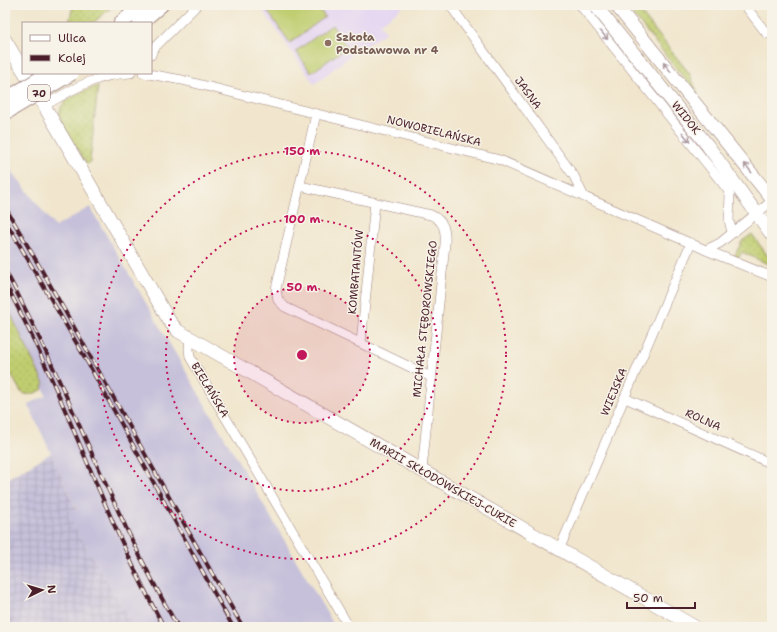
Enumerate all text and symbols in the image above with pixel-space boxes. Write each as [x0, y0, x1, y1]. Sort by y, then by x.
legend [22, 22, 152, 74]
text: Ulica [58, 30, 87, 46]
place label: Szkoła Podstawowa nr 4 [336, 30, 439, 58]
one-way arrow [600, 30, 609, 41]
marker: Szkoła Podstawowa nr 4 [323, 38, 333, 48]
text: Kolej [58, 50, 86, 66]
one-way arrow [662, 62, 671, 72]
street label: JASNA [511, 74, 545, 112]
road number: 70 [28, 85, 50, 101]
street label: WIDOK [668, 98, 704, 138]
street label: NOWOBIELAŃSKA [385, 111, 483, 150]
one-way arrow [681, 132, 690, 143]
text: 150 m [284, 143, 320, 159]
one-way arrow [744, 163, 753, 174]
text: 100 m [284, 211, 321, 227]
street label: KOMBATANTÓW [344, 229, 367, 315]
street label: MICHAŁA STĘBOROWSKIEGO [409, 240, 441, 398]
text: 50 m [287, 279, 318, 295]
centre of rings [295, 348, 309, 362]
street label: BIELAŃSKA [188, 359, 233, 420]
street label: WIEJSKA [597, 366, 631, 418]
street label: ROLNA [683, 405, 723, 435]
street label: MARII SKŁODOWSKIEJ-CURIE [367, 435, 519, 531]
north arrow [22, 570, 62, 610]
text: N [44, 584, 59, 594]
scale bar [627, 584, 695, 610]
text: 50 m [633, 590, 663, 606]

